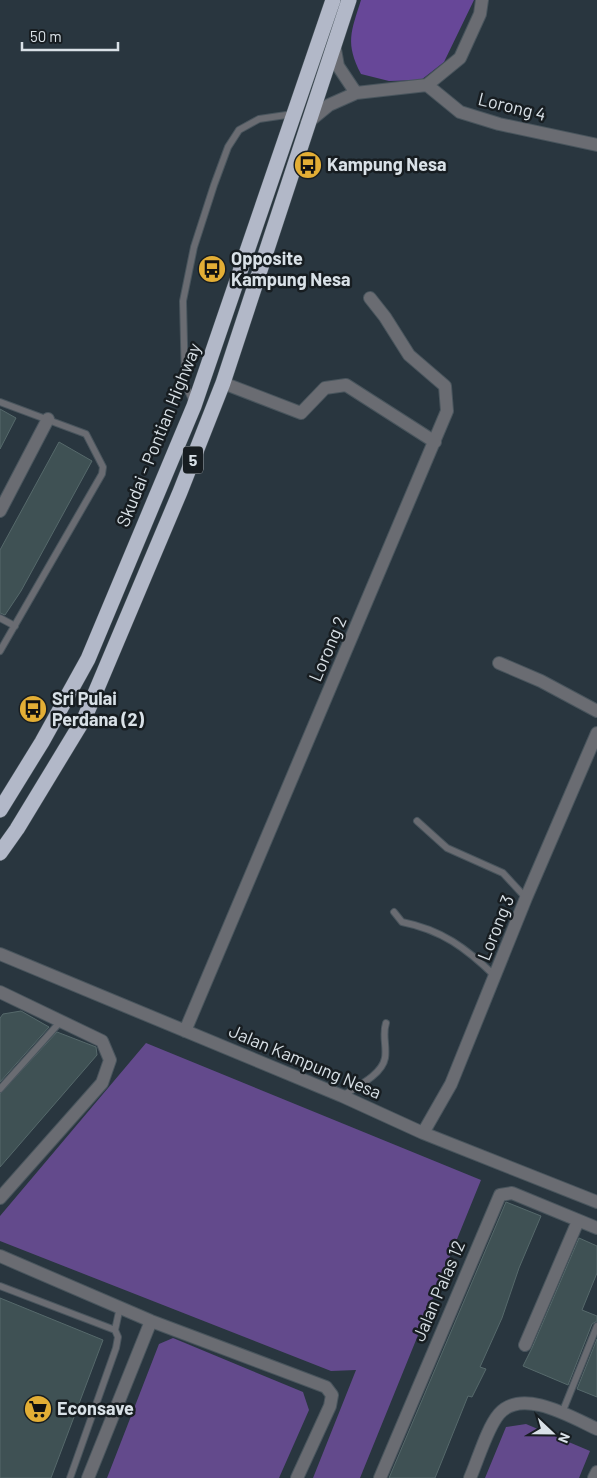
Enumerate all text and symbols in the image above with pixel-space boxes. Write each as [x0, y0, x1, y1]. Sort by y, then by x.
scale bar [22, 20, 119, 52]
text: 50 m [30, 27, 62, 45]
street label: Lorong 4 [476, 87, 548, 125]
bus stop icon: Kampung Nesa [293, 150, 323, 180]
place label: Kampung Nesa [327, 153, 447, 175]
place label: Opposite Kampung Nesa [231, 247, 351, 290]
bus stop icon: Opposite Kampung Nesa [197, 254, 227, 284]
street label: Skudai - Pontian Highway [111, 340, 205, 530]
road number: 5 [183, 446, 203, 474]
street label: Lorong 2 [303, 613, 351, 685]
place label: Sri Pulai Perdana (2) [52, 687, 145, 730]
bus stop icon: Sri Pulai Perdana (2) [18, 694, 48, 724]
street label: Lorong 3 [472, 892, 518, 964]
street label: Jalan Kampung Nesa [226, 1019, 385, 1103]
street label: Jalan Palas 12 [407, 1237, 469, 1344]
supermarket icon: Econsave [23, 1394, 53, 1424]
place label: Econsave [57, 1397, 134, 1419]
north arrow [527, 1408, 577, 1458]
text: N [555, 1431, 574, 1446]

